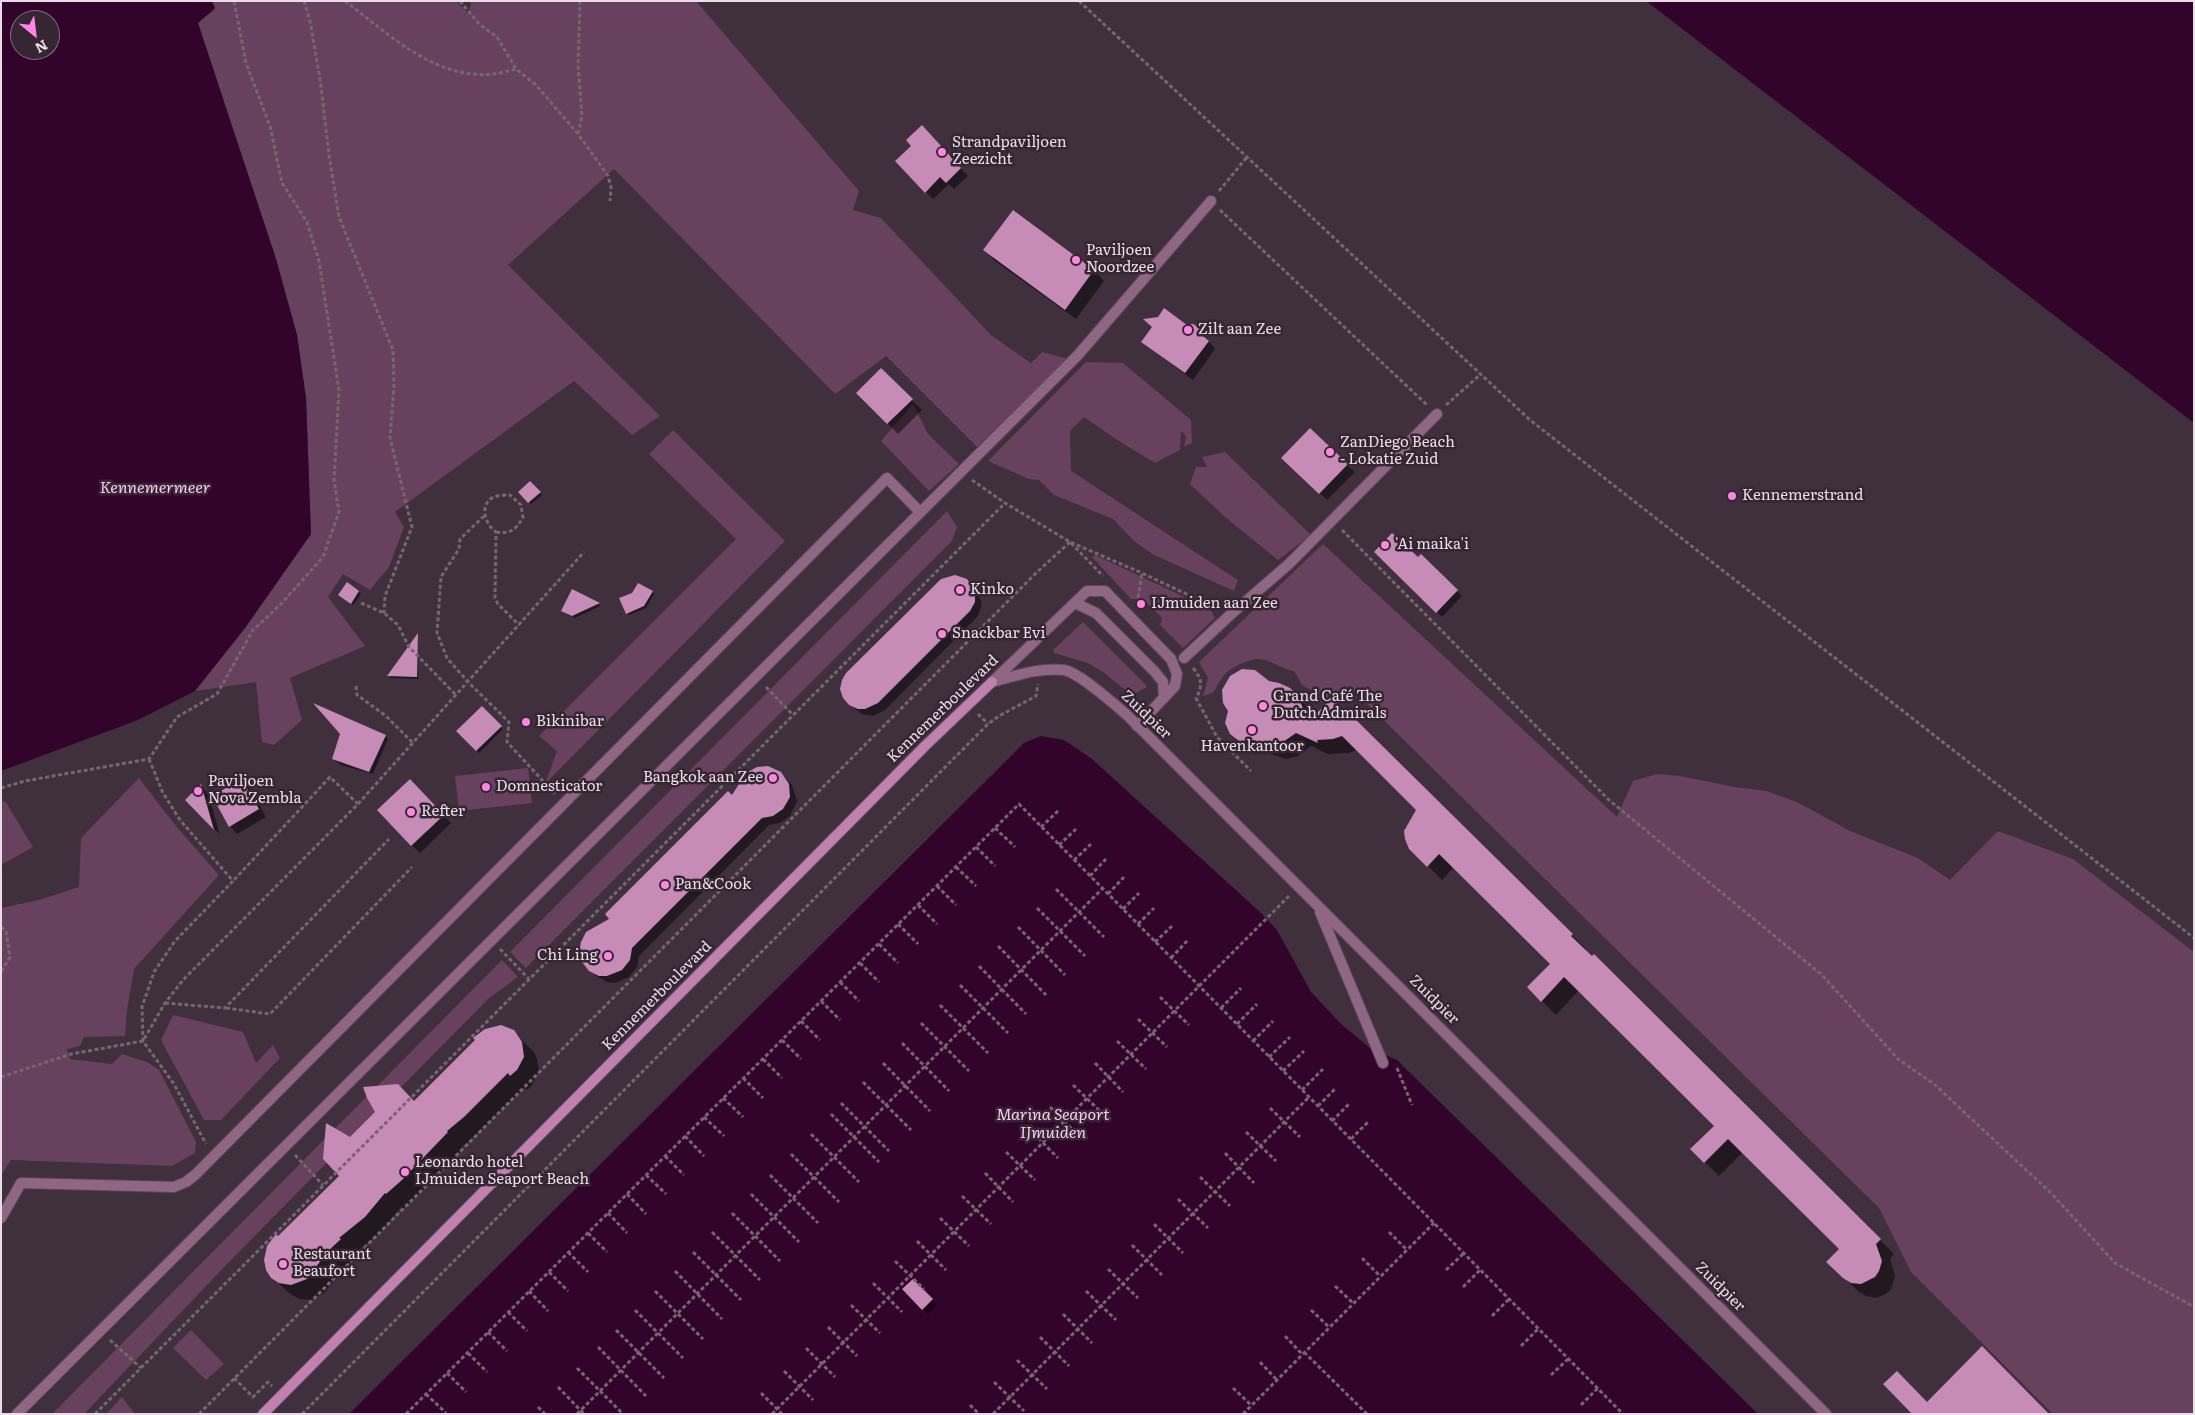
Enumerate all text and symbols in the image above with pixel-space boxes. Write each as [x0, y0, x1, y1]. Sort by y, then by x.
north arrow [10, 10, 60, 60]
text: N [32, 36, 52, 59]
place label: Strandpaviljoen Zeezicht [952, 134, 1067, 169]
marker: Strandpaviljoen Zeezicht [936, 146, 948, 158]
place label: Paviljoen Noordzee [1086, 242, 1154, 277]
marker: Paviljoen Noordzee [1070, 254, 1082, 266]
place label: Zilt aan Zee [1198, 321, 1281, 339]
marker: Zilt aan Zee [1182, 324, 1194, 336]
place label: ZanDiego Beach - Lokatie Zuid [1340, 434, 1455, 469]
marker: ZanDiego Beach - Lokatie Zuid [1324, 446, 1336, 458]
water label: Kennemermeer [100, 478, 210, 498]
place label: Kennemerstrand [1742, 487, 1864, 505]
marker: Kennemerstrand [1726, 490, 1738, 502]
place label: 'Ai maika'i [1395, 536, 1469, 554]
marker: 'Ai maika'i [1379, 539, 1391, 551]
place label: Kinko [970, 581, 1014, 599]
marker: Kinko [954, 584, 966, 596]
place label: IJmuiden aan Zee [1151, 595, 1278, 613]
marker: IJmuiden aan Zee [1135, 598, 1147, 610]
place label: Snackbar Evi [952, 625, 1046, 643]
marker: Snackbar Evi [936, 628, 948, 640]
street label: Kennemerboulevard [884, 651, 1002, 767]
street label: Zuidpier [1117, 687, 1175, 743]
place label: Grand Café The Dutch Admirals [1273, 688, 1386, 723]
marker: Grand Café The Dutch Admirals [1257, 700, 1269, 712]
place label: Bikinibar [536, 713, 604, 731]
marker: Bikinibar [520, 716, 532, 728]
marker: Havenkantoor [1246, 724, 1258, 736]
place label: Havenkantoor [1200, 738, 1304, 756]
place label: Bangkok aan Zee [643, 769, 763, 787]
marker: Bangkok aan Zee [767, 772, 779, 784]
place label: Paviljoen Nova Zembla [208, 773, 302, 808]
place label: Domnesticator [496, 778, 602, 796]
marker: Domnesticator [480, 781, 492, 793]
marker: Paviljoen Nova Zembla [192, 785, 204, 797]
place label: Refter [421, 803, 465, 821]
marker: Refter [405, 806, 417, 818]
place label: Pan&Cook [675, 876, 751, 894]
marker: Pan&Cook [659, 879, 671, 891]
street label: Kennemerboulevard [599, 938, 715, 1054]
place label: Chi Ling [537, 947, 598, 965]
marker: Chi Ling [602, 950, 614, 962]
street label: Zuidpier [1406, 972, 1462, 1028]
water label: Marina Seaport IJmuiden [996, 1105, 1110, 1143]
place label: Leonardo hotel IJmuiden Seaport Beach [415, 1154, 589, 1189]
marker: Leonardo hotel IJmuiden Seaport Beach [399, 1166, 411, 1178]
place label: Restaurant Beaufort [293, 1246, 371, 1281]
marker: Restaurant Beaufort [277, 1258, 289, 1270]
street label: Zuidpier [1692, 1259, 1748, 1315]

